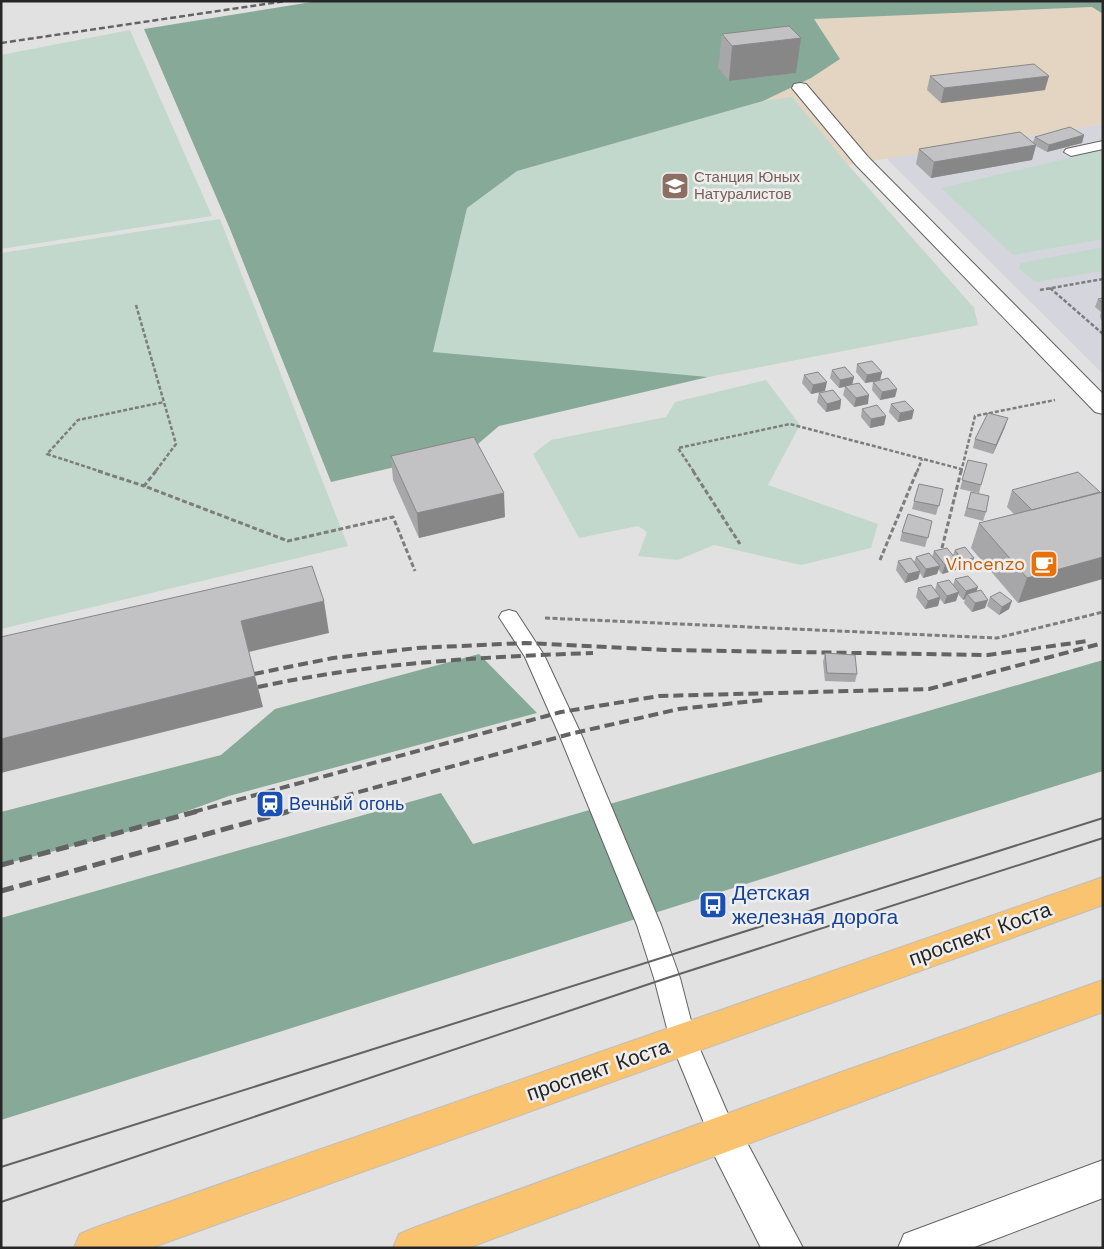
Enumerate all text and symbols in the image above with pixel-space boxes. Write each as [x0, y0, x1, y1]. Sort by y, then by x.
place label: Станция Юных Натуралистов [694, 168, 801, 203]
school or university icon: Станция Юных Натуралистов [660, 171, 690, 201]
cafe icon: Vincenzo [1029, 549, 1059, 579]
place label: Vincenzo [946, 553, 1025, 574]
station icon: Вечный огонь [255, 789, 285, 819]
place label: Вечный огонь [289, 793, 404, 814]
place label: Детская железная дорога [732, 880, 898, 929]
bus stop icon: Детская железная дорога [698, 890, 728, 920]
street label: проспект Коста [905, 896, 1055, 971]
street label: проспект Коста [523, 1033, 673, 1106]

